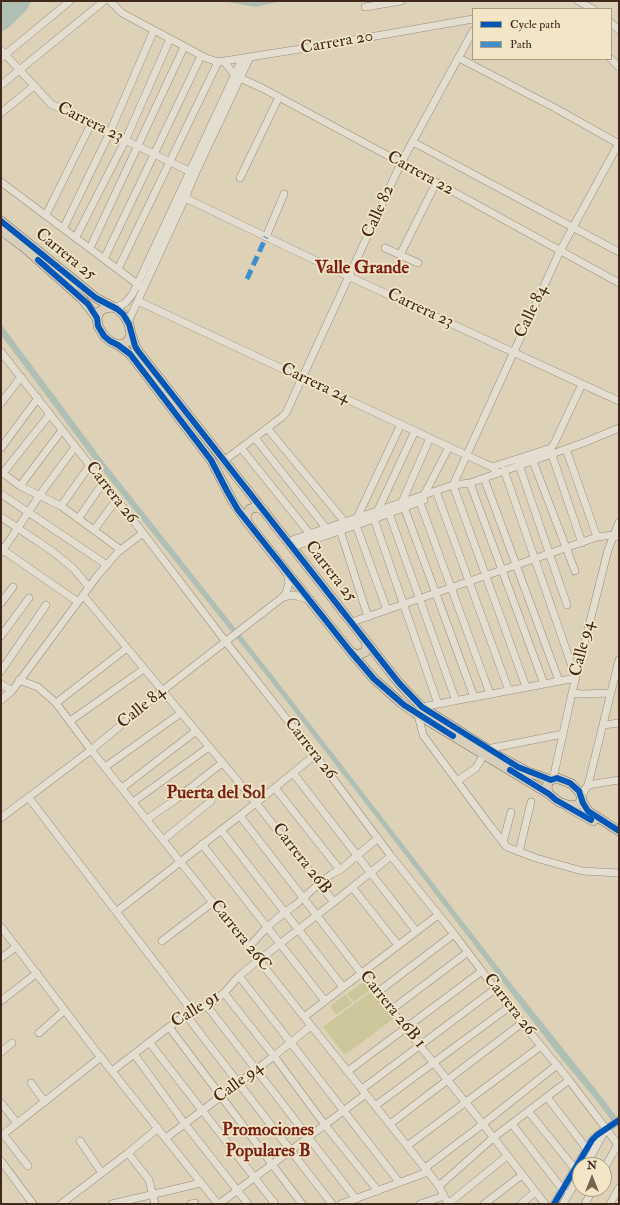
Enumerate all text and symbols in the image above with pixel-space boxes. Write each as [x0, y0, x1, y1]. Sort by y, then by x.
legend [472, 8, 612, 60]
text: Cycle path [510, 17, 560, 32]
street label: Carrera 20 [299, 27, 375, 59]
text: Path [510, 37, 532, 52]
street label: Carrera 23 [54, 98, 126, 148]
street label: Carrera 22 [383, 147, 457, 201]
street label: Calle 82 [358, 183, 400, 241]
street label: Carrera 25 [31, 224, 99, 286]
district label: Valle Grande [315, 258, 409, 280]
street label: Calle 84 [511, 282, 553, 342]
street label: Carrera 23 [383, 285, 457, 333]
street label: Carrera 24 [277, 359, 353, 409]
street label: Carrera 26 [80, 458, 142, 528]
street label: Carrera 25 [300, 537, 360, 607]
street label: Calle 94 [566, 619, 600, 679]
street label: Calle 84 [114, 683, 170, 733]
street label: Carrera 26 [279, 714, 341, 784]
district label: Puerta del Sol [166, 783, 266, 805]
street label: Carrera 26B [267, 820, 335, 898]
street label: Carrera 26C [205, 896, 275, 976]
street label: Carrera 26B 1 [355, 967, 429, 1053]
street label: Carrera 26 [478, 970, 540, 1040]
street label: Calle 91 [168, 987, 224, 1033]
street label: Calle 94 [210, 1058, 268, 1108]
district label: Promociones Populares B [222, 1120, 314, 1162]
north arrow [572, 1157, 612, 1197]
text: N [587, 1159, 597, 1172]

